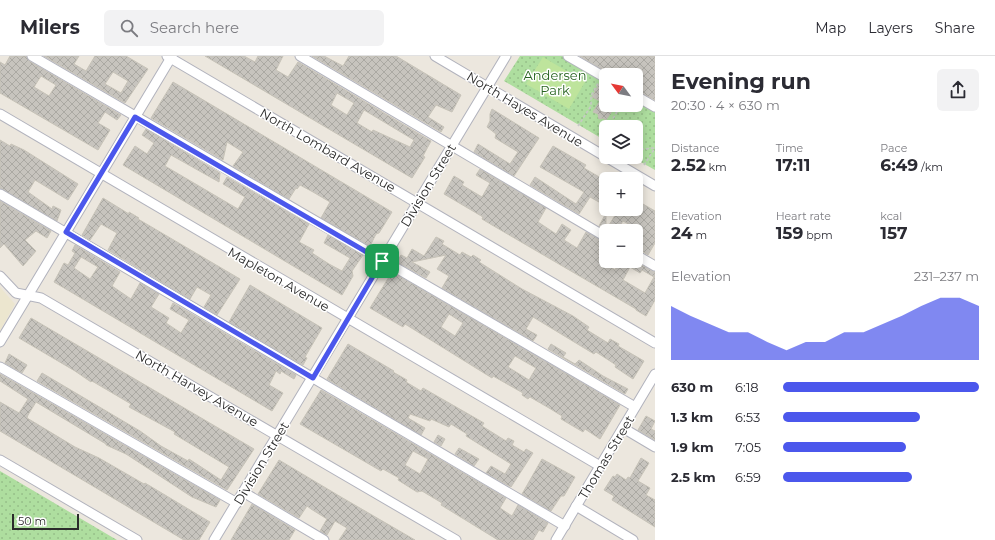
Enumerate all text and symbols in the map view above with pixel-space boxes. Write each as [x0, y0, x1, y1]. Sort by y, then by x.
search box [104, 10, 384, 46]
text: Milers [20, 16, 80, 39]
icon: search [118, 17, 140, 39]
text: Search here [150, 18, 239, 37]
text: Map [815, 19, 846, 37]
text: Layers [868, 19, 913, 37]
text: Share [935, 19, 975, 37]
park label: Andersen Park [524, 67, 586, 98]
street label: North Hayes Avenue [464, 68, 586, 150]
north arrow [599, 68, 643, 112]
map controls [599, 68, 643, 268]
text: Evening run [671, 68, 811, 95]
button: share [937, 69, 979, 111]
text: 20:30 · 4 × 630 m [671, 97, 780, 113]
street label: North Lombard Avenue [257, 105, 399, 195]
button: layers [599, 120, 643, 164]
street label: Division Street [397, 140, 459, 230]
text: Distance [671, 141, 719, 155]
text: Time [776, 141, 803, 155]
text: Pace [880, 141, 907, 155]
text: 2.52 [671, 155, 706, 175]
text: 17:11 [776, 155, 810, 175]
text: 6:49 [880, 155, 918, 175]
text: km [706, 160, 727, 174]
text: /km [918, 160, 943, 174]
button: + [599, 172, 643, 216]
text: Elevation [671, 209, 722, 223]
text: Heart rate [776, 209, 831, 223]
text: kcal [880, 209, 902, 223]
text: 24 [671, 223, 693, 243]
text: 159 [776, 223, 803, 243]
text: 157 [880, 223, 907, 243]
button: − [599, 224, 643, 268]
text: m [693, 228, 707, 242]
text: bpm [803, 228, 833, 242]
street label: Mapleton Avenue [225, 243, 333, 315]
pin [365, 244, 399, 278]
icon: arrive [371, 250, 393, 272]
text: Elevation [671, 268, 731, 284]
text: 231–237 m [914, 268, 979, 284]
street label: North Harvey Avenue [133, 346, 261, 430]
text: 630 m [671, 379, 713, 395]
text: 6:18 [735, 379, 759, 395]
text: 1.3 km [671, 409, 713, 425]
text: 6:53 [735, 409, 760, 425]
street label: Thomas Street [575, 412, 637, 502]
street label: Division Street [230, 418, 292, 508]
text: 1.9 km [671, 439, 714, 455]
text: 7:05 [735, 439, 761, 455]
text: 2.5 km [671, 469, 716, 485]
text: 6:59 [735, 469, 761, 485]
scale bar [12, 512, 79, 531]
text: 50 m [18, 514, 46, 528]

